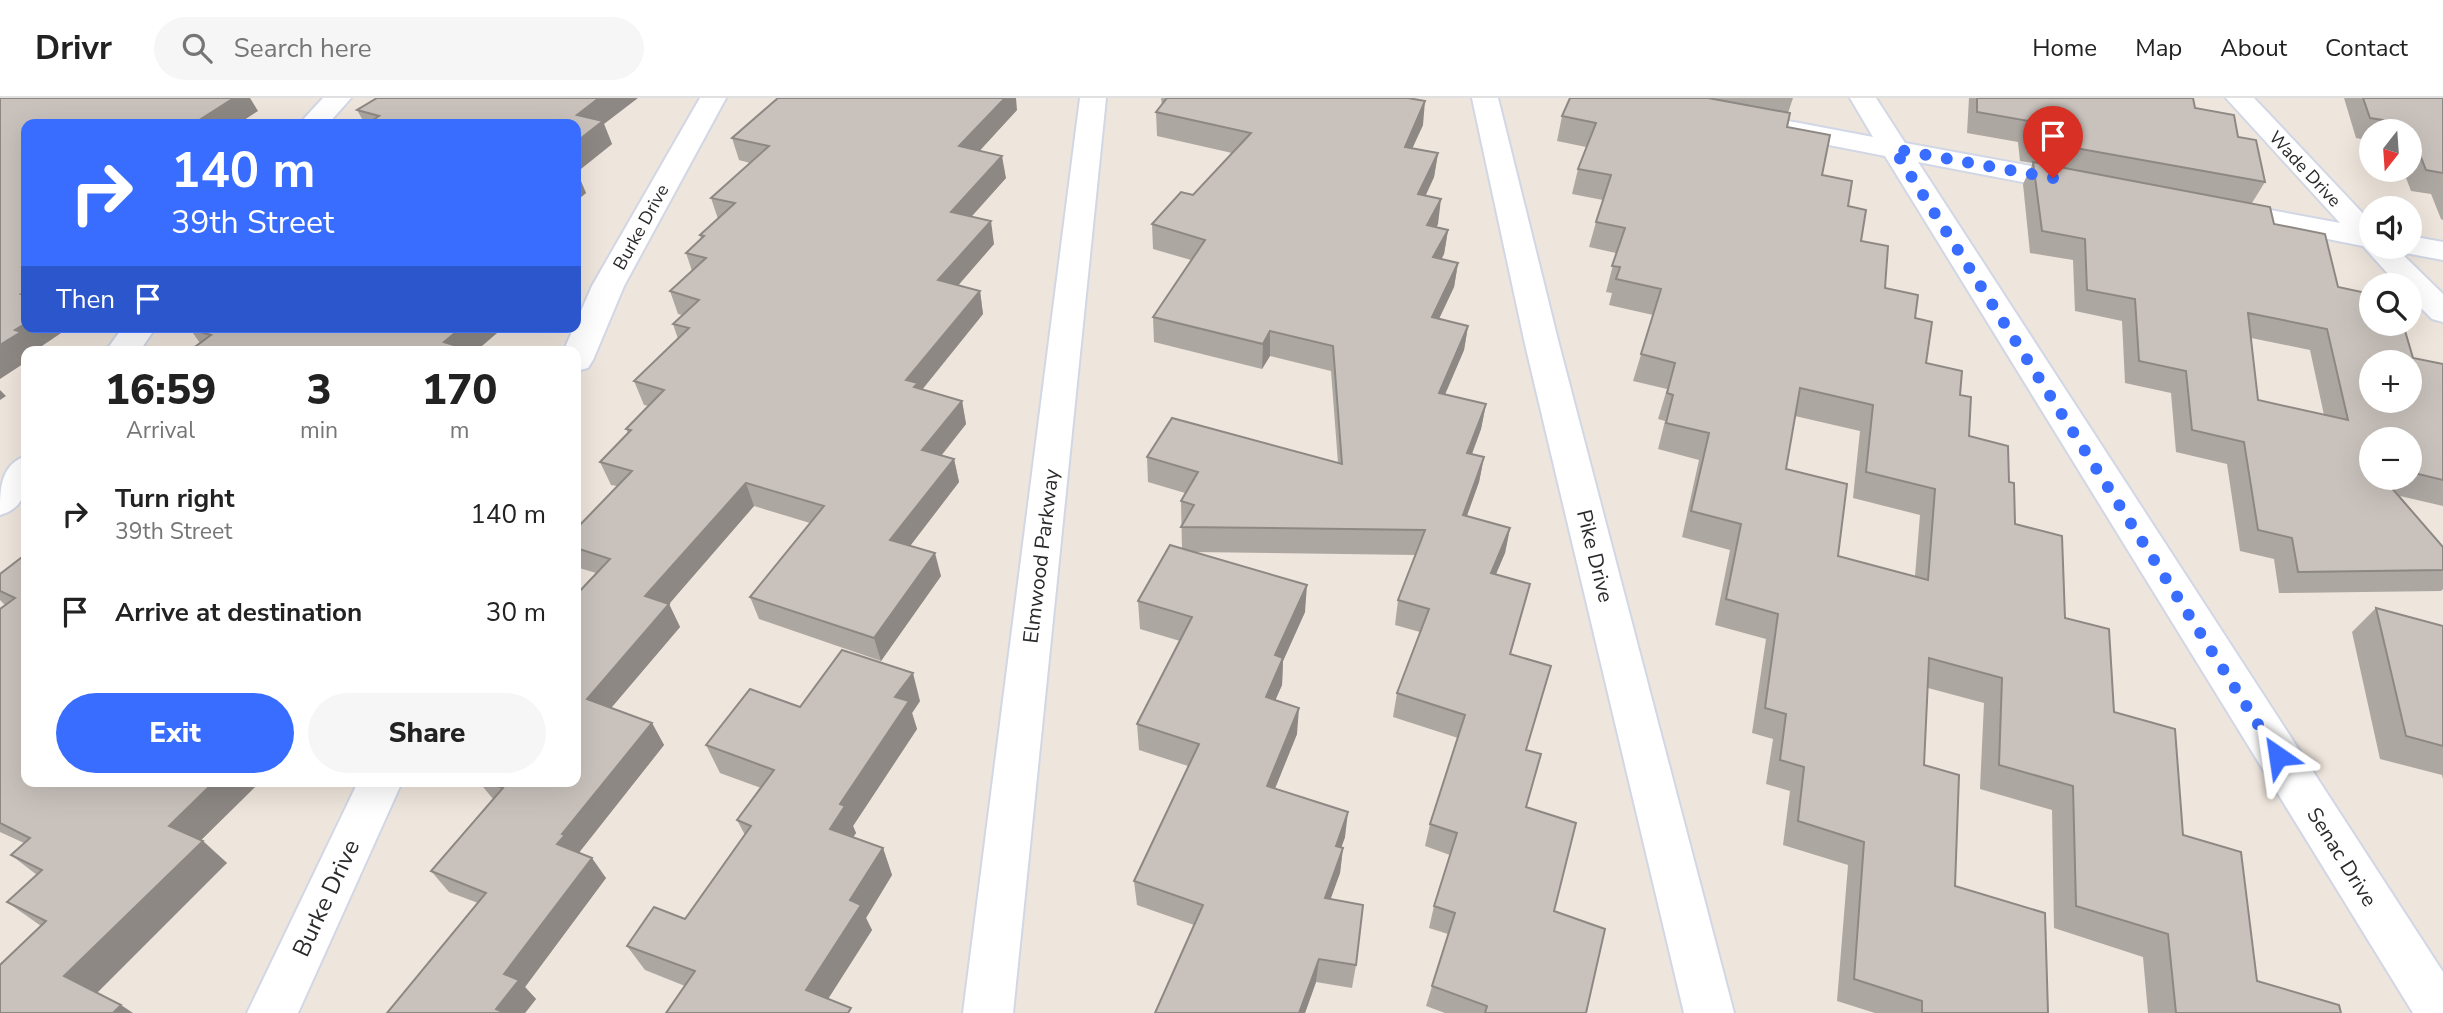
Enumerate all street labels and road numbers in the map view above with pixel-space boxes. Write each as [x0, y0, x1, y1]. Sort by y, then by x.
street label: Wade Drive [2264, 126, 2346, 212]
street label: Burke Drive [608, 180, 674, 274]
street label: Elmwood Parkway [1016, 467, 1066, 645]
street label: Pike Drive [1570, 507, 1620, 605]
street label: Senac Drive [2300, 802, 2384, 912]
street label: Burke Drive [285, 834, 367, 962]

